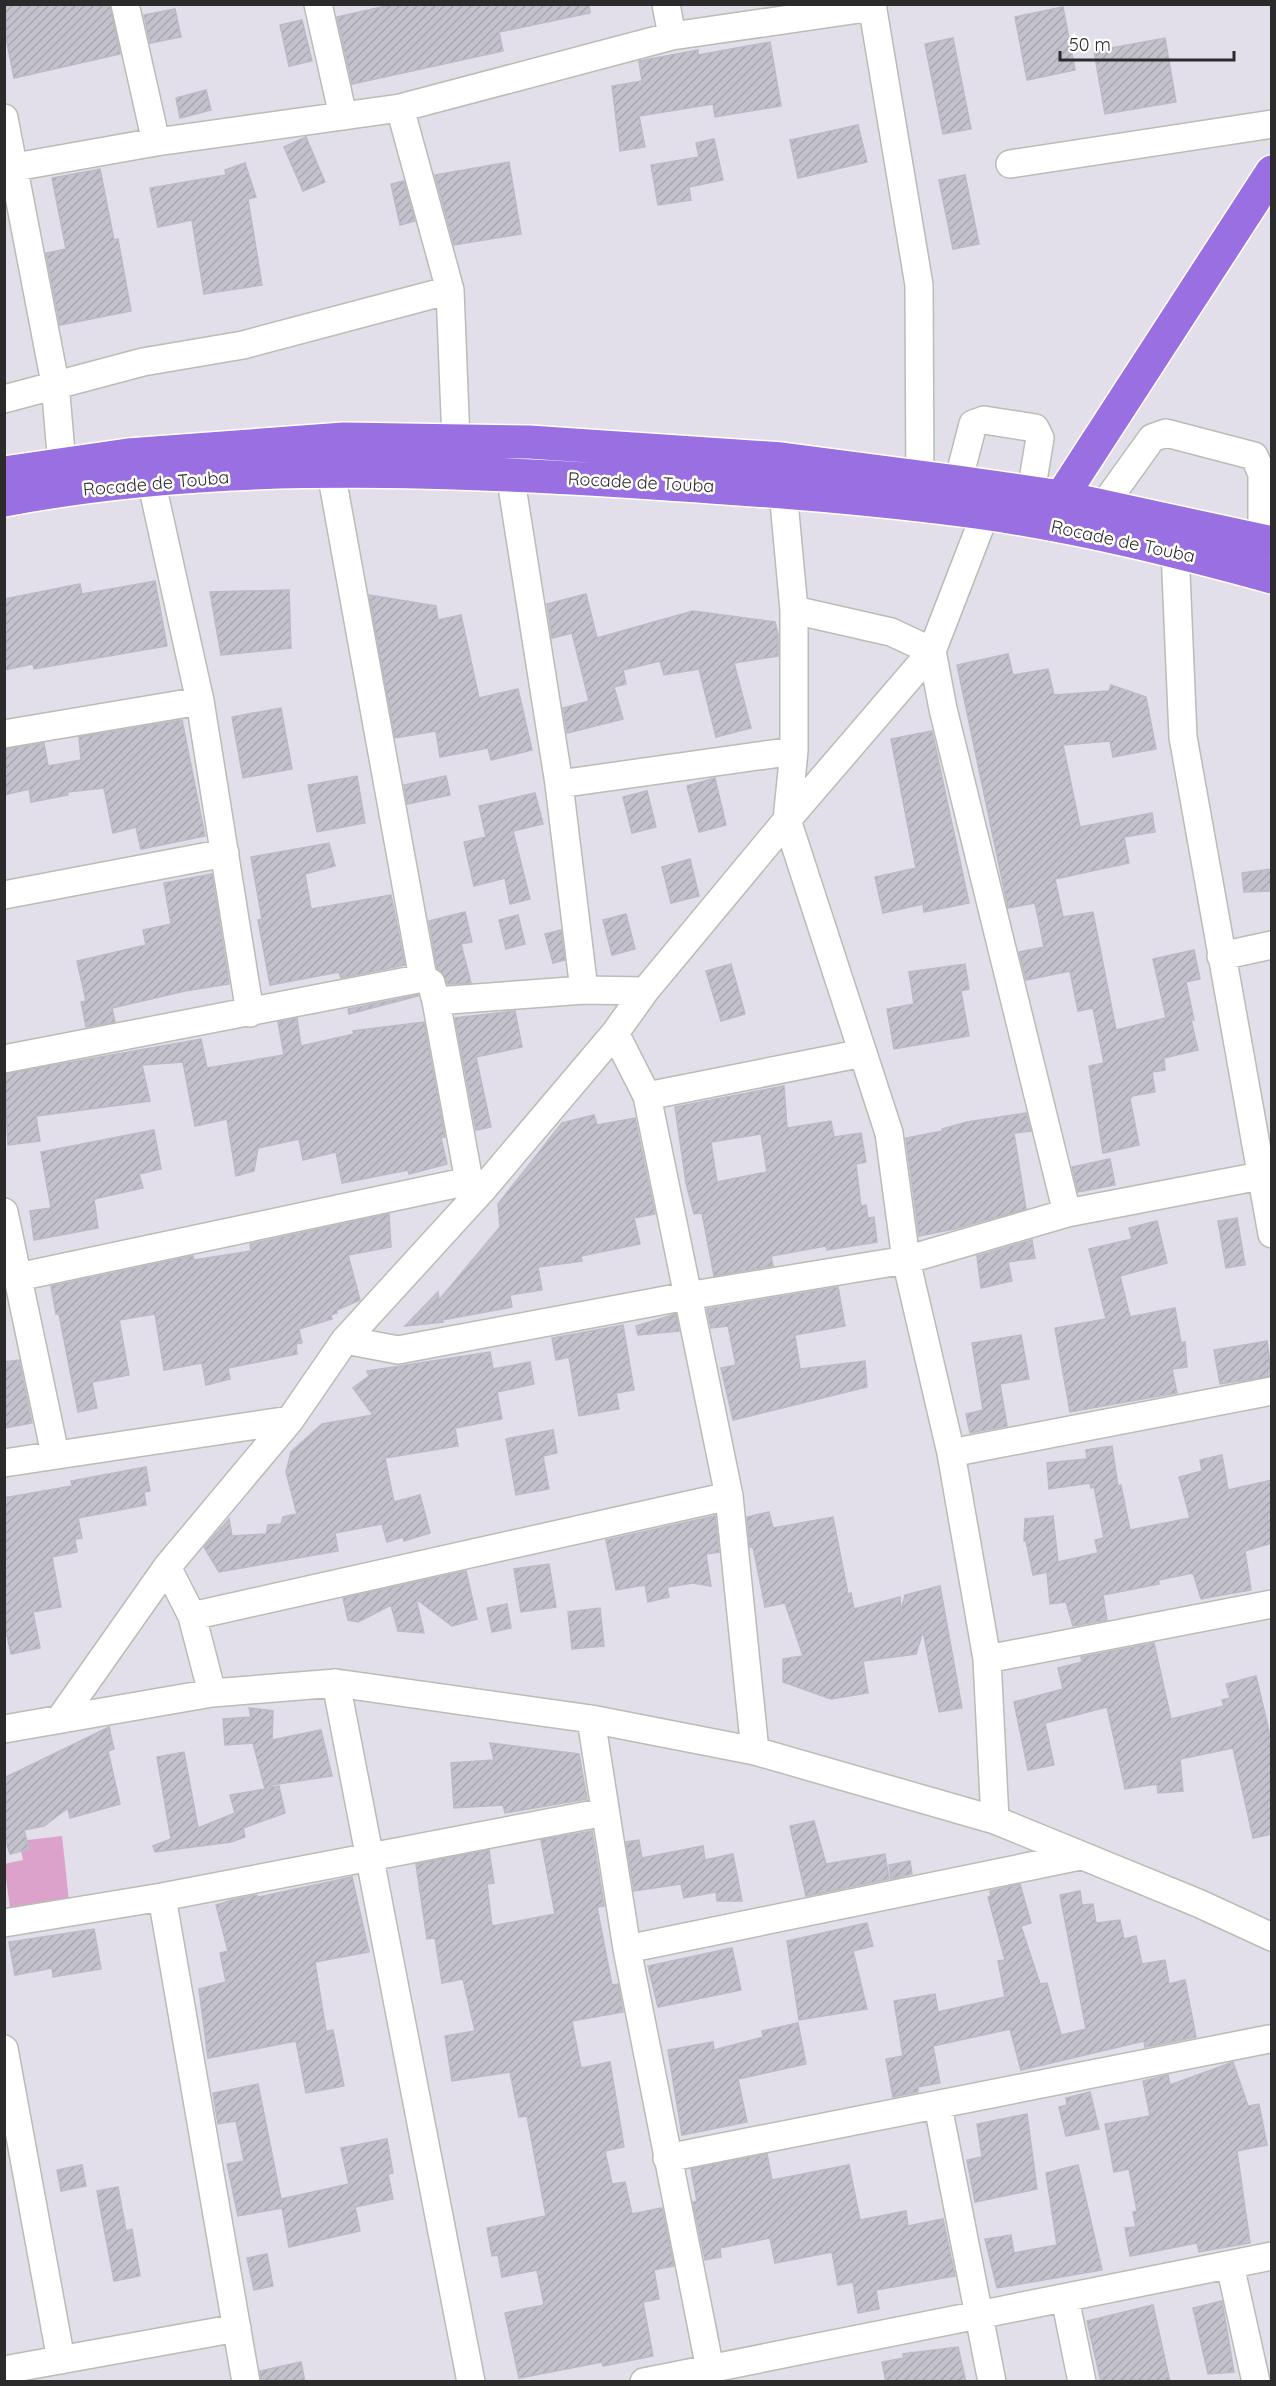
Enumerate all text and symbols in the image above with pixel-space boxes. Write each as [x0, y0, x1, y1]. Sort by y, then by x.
scale bar [1060, 24, 1234, 62]
text: 50 m [1069, 33, 1111, 56]
street label: Rocade de Touba [82, 465, 230, 501]
street label: Rocade de Touba [567, 467, 715, 497]
street label: Rocade de Touba [1049, 515, 1197, 567]

